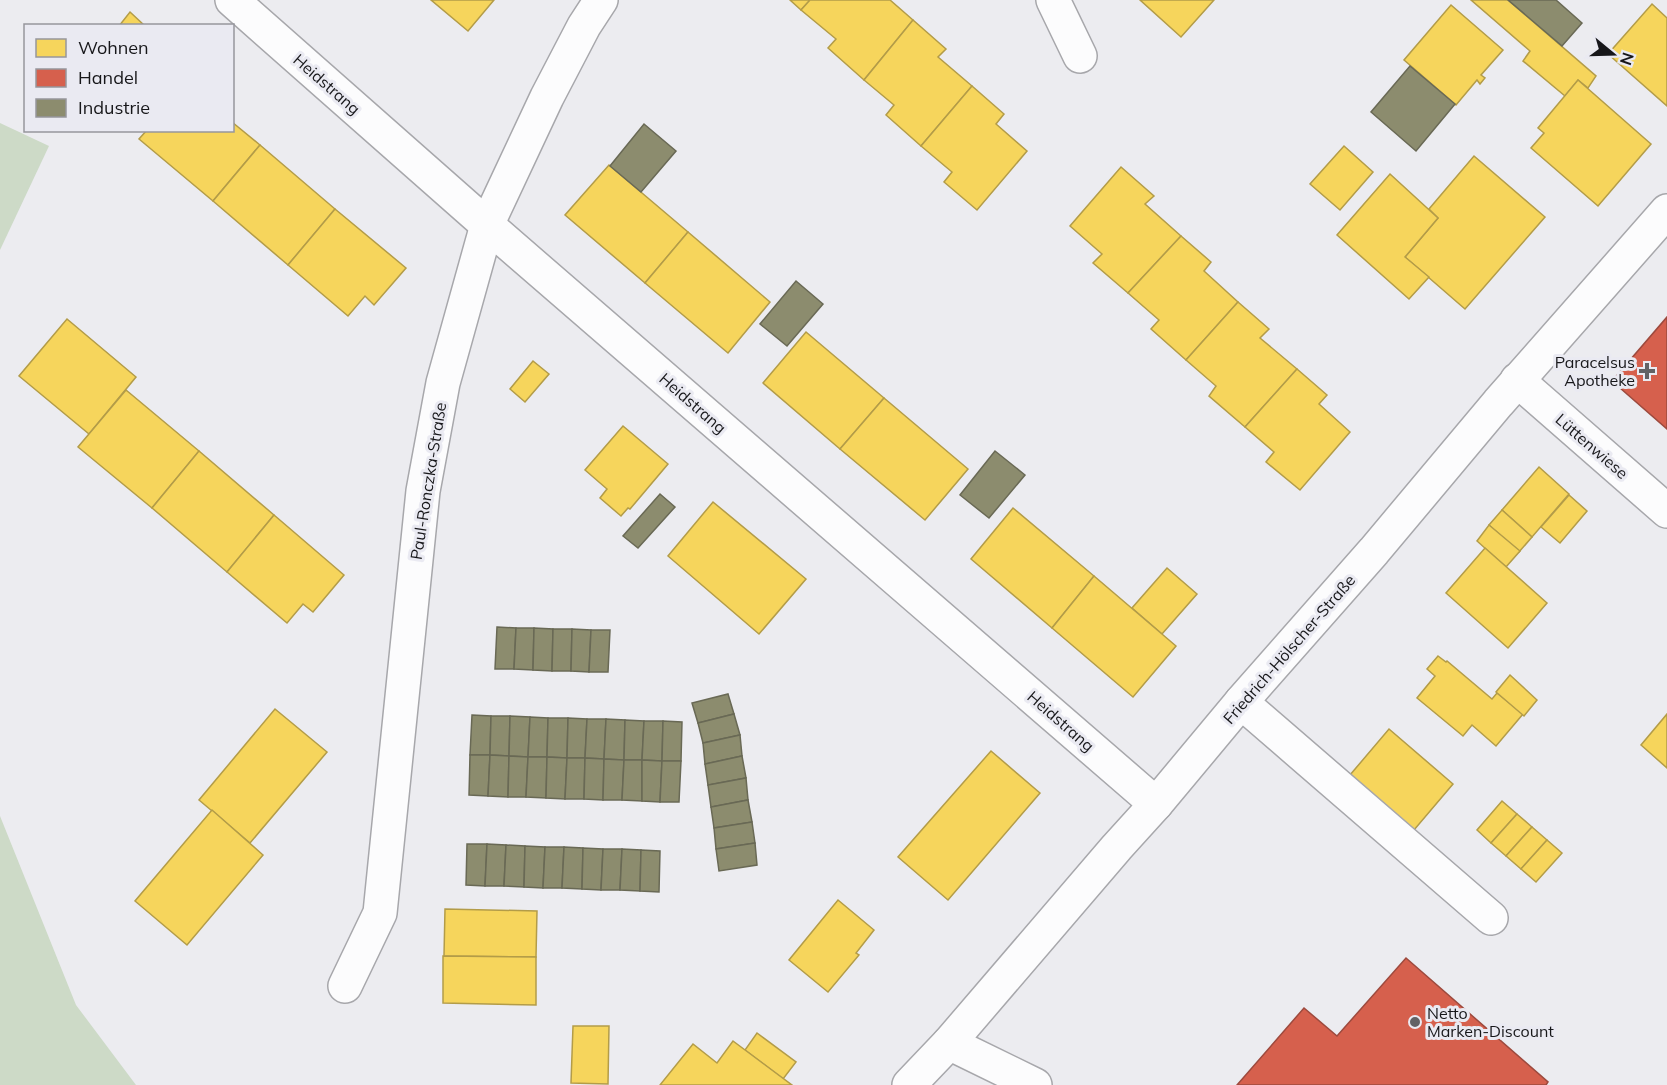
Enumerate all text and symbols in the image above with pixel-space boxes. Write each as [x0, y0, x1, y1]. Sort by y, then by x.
legend [24, 24, 234, 132]
north arrow [1583, 24, 1643, 84]
text: Wohnen [78, 36, 149, 59]
street label: Heidstrang [289, 49, 365, 119]
text: N [1616, 50, 1639, 68]
text: Handel [78, 66, 138, 89]
text: Industrie [78, 96, 150, 119]
place label: Paracelsus Apotheke [1555, 352, 1635, 390]
marker: Paracelsus Apotheke [1640, 364, 1654, 378]
street label: Heidstrang [655, 368, 731, 438]
street label: Paul-Ronczka-Straße [406, 401, 450, 561]
street label: Lüttenwiese [1552, 409, 1632, 483]
street label: Friedrich-Hölscher-Straße [1219, 570, 1359, 728]
street label: Heidstrang [1023, 686, 1099, 756]
place label: Netto Marken-Discount [1427, 1003, 1554, 1041]
marker: Netto Marken-Discount [1408, 1015, 1422, 1029]

